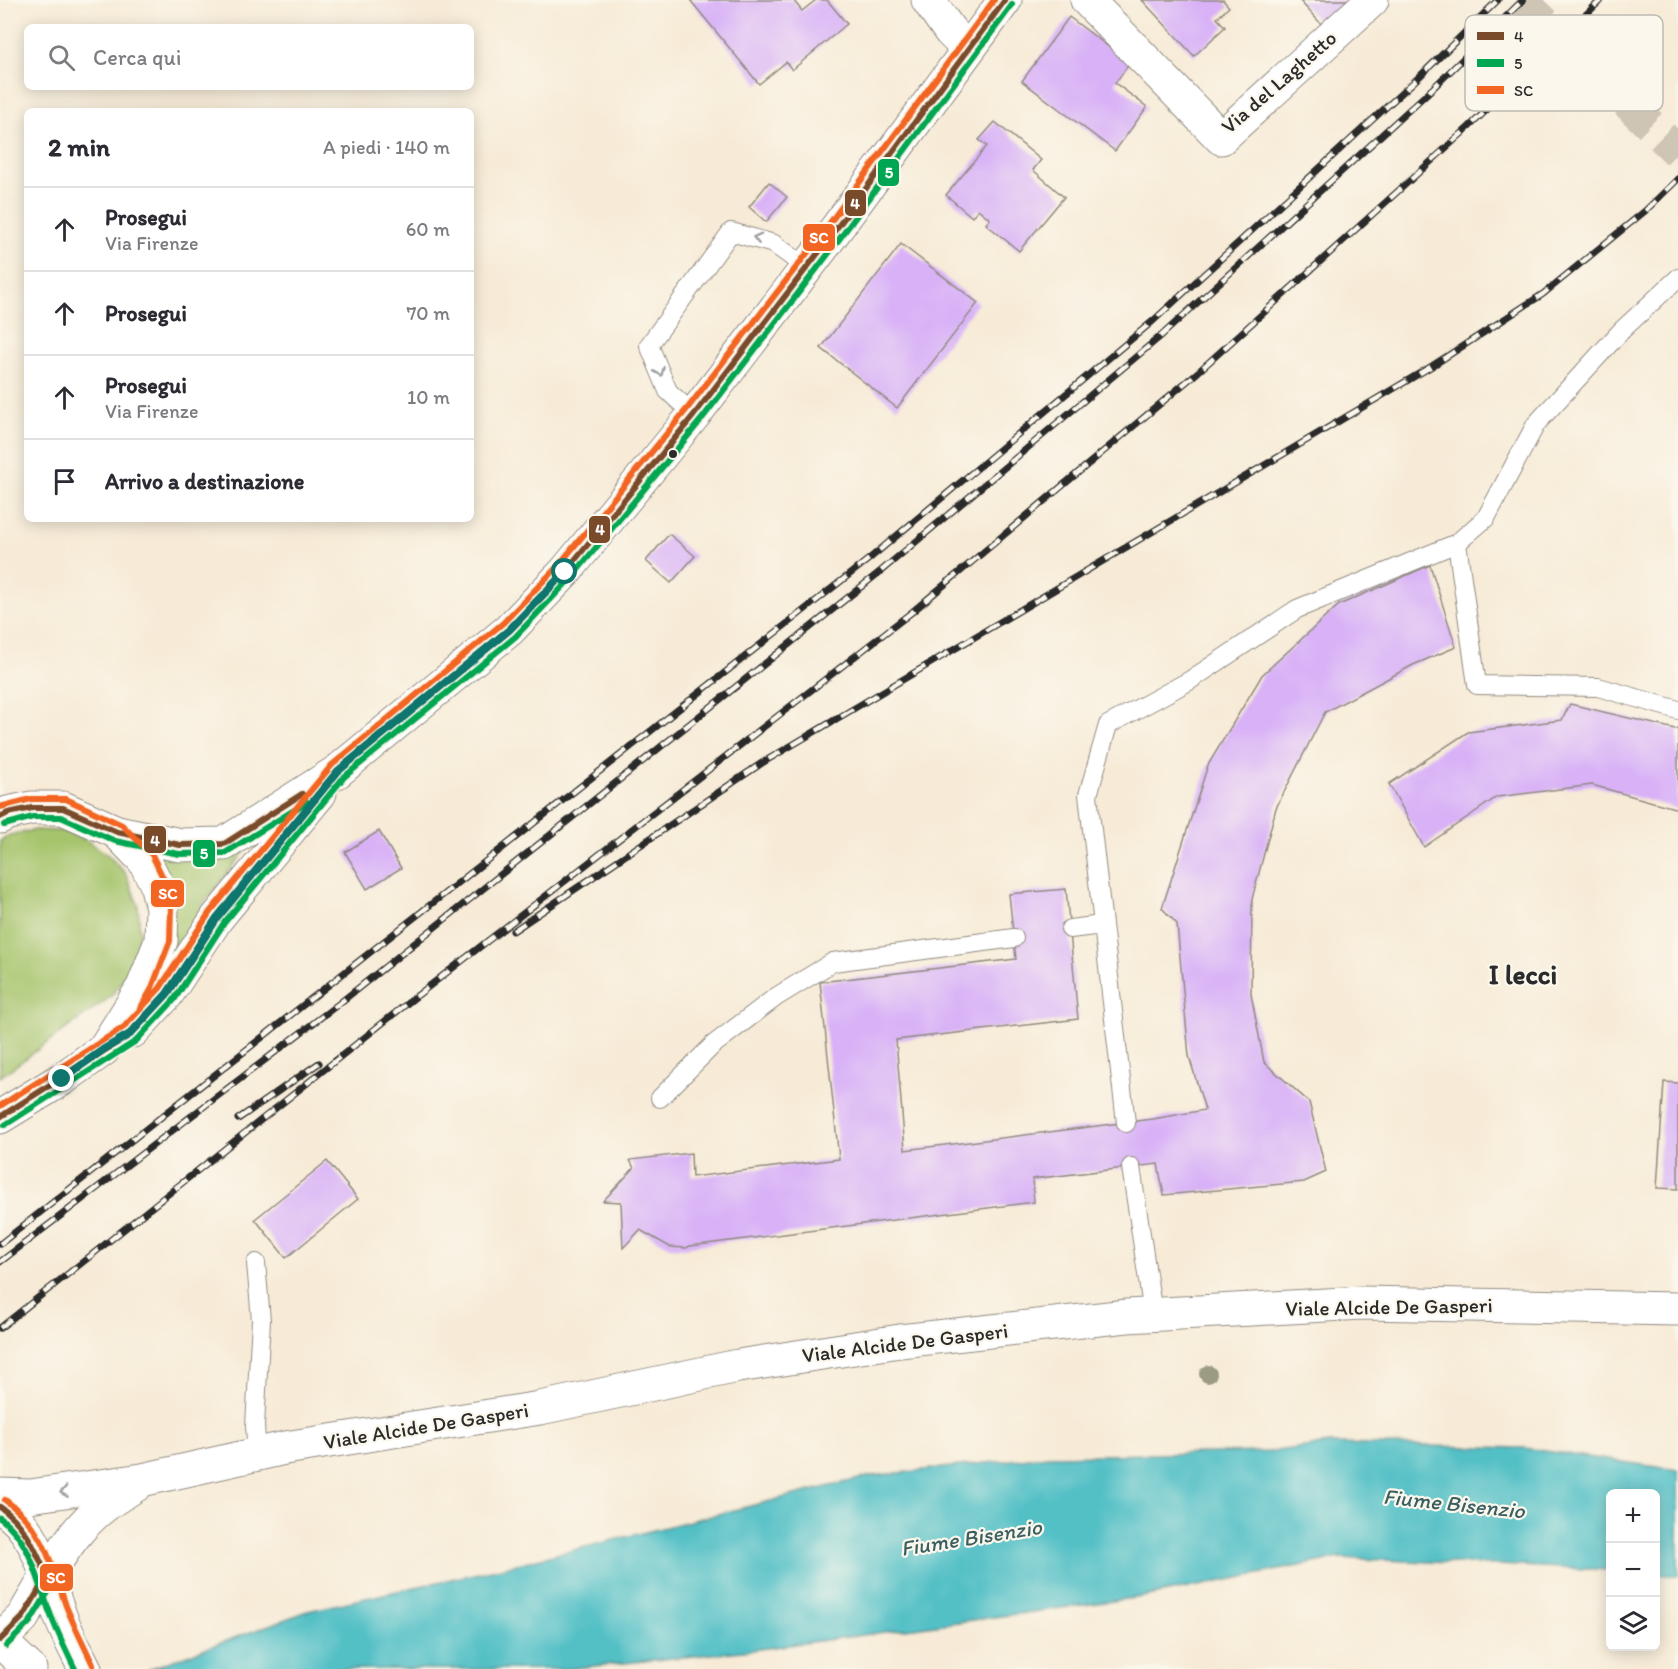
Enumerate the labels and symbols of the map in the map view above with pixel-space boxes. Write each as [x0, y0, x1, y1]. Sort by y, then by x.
legend [1465, 15, 1663, 111]
street label: Via del Laghetto [1216, 25, 1341, 138]
text: 4 [1514, 27, 1524, 46]
text: 5 [1514, 54, 1522, 73]
text: SC [1514, 81, 1533, 100]
line badge: 5 [877, 158, 900, 187]
text: 5 [885, 163, 894, 182]
line badge: 4 [844, 189, 867, 217]
text: 4 [850, 194, 860, 213]
line badge: SC [802, 223, 836, 252]
text: SC [809, 228, 829, 247]
one-way arrow [752, 233, 762, 246]
one-way arrow [653, 365, 665, 376]
unlabelled marker [667, 448, 679, 460]
line badge: 4 [588, 515, 611, 544]
text: 4 [595, 520, 605, 539]
route start [551, 558, 577, 584]
line badge: 4 [143, 825, 167, 854]
text: 4 [150, 831, 160, 850]
line badge: 5 [192, 839, 216, 868]
text: 5 [200, 844, 209, 863]
line badge: SC [150, 879, 185, 908]
text: SC [158, 884, 178, 903]
district label: I lecci [1489, 958, 1557, 991]
route end [48, 1065, 74, 1091]
street label: Viale Alcide De Gasperi [1285, 1292, 1493, 1321]
street label: Viale Alcide De Gasperi [801, 1317, 1009, 1368]
street label: Viale Alcide De Gasperi [322, 1397, 530, 1454]
water label: Fiume Bisenzio [1382, 1483, 1527, 1524]
one-way arrow [59, 1485, 68, 1497]
water label: Fiume Bisenzio [899, 1513, 1044, 1562]
line badge: SC [39, 1563, 74, 1592]
text: SC [46, 1568, 66, 1587]

